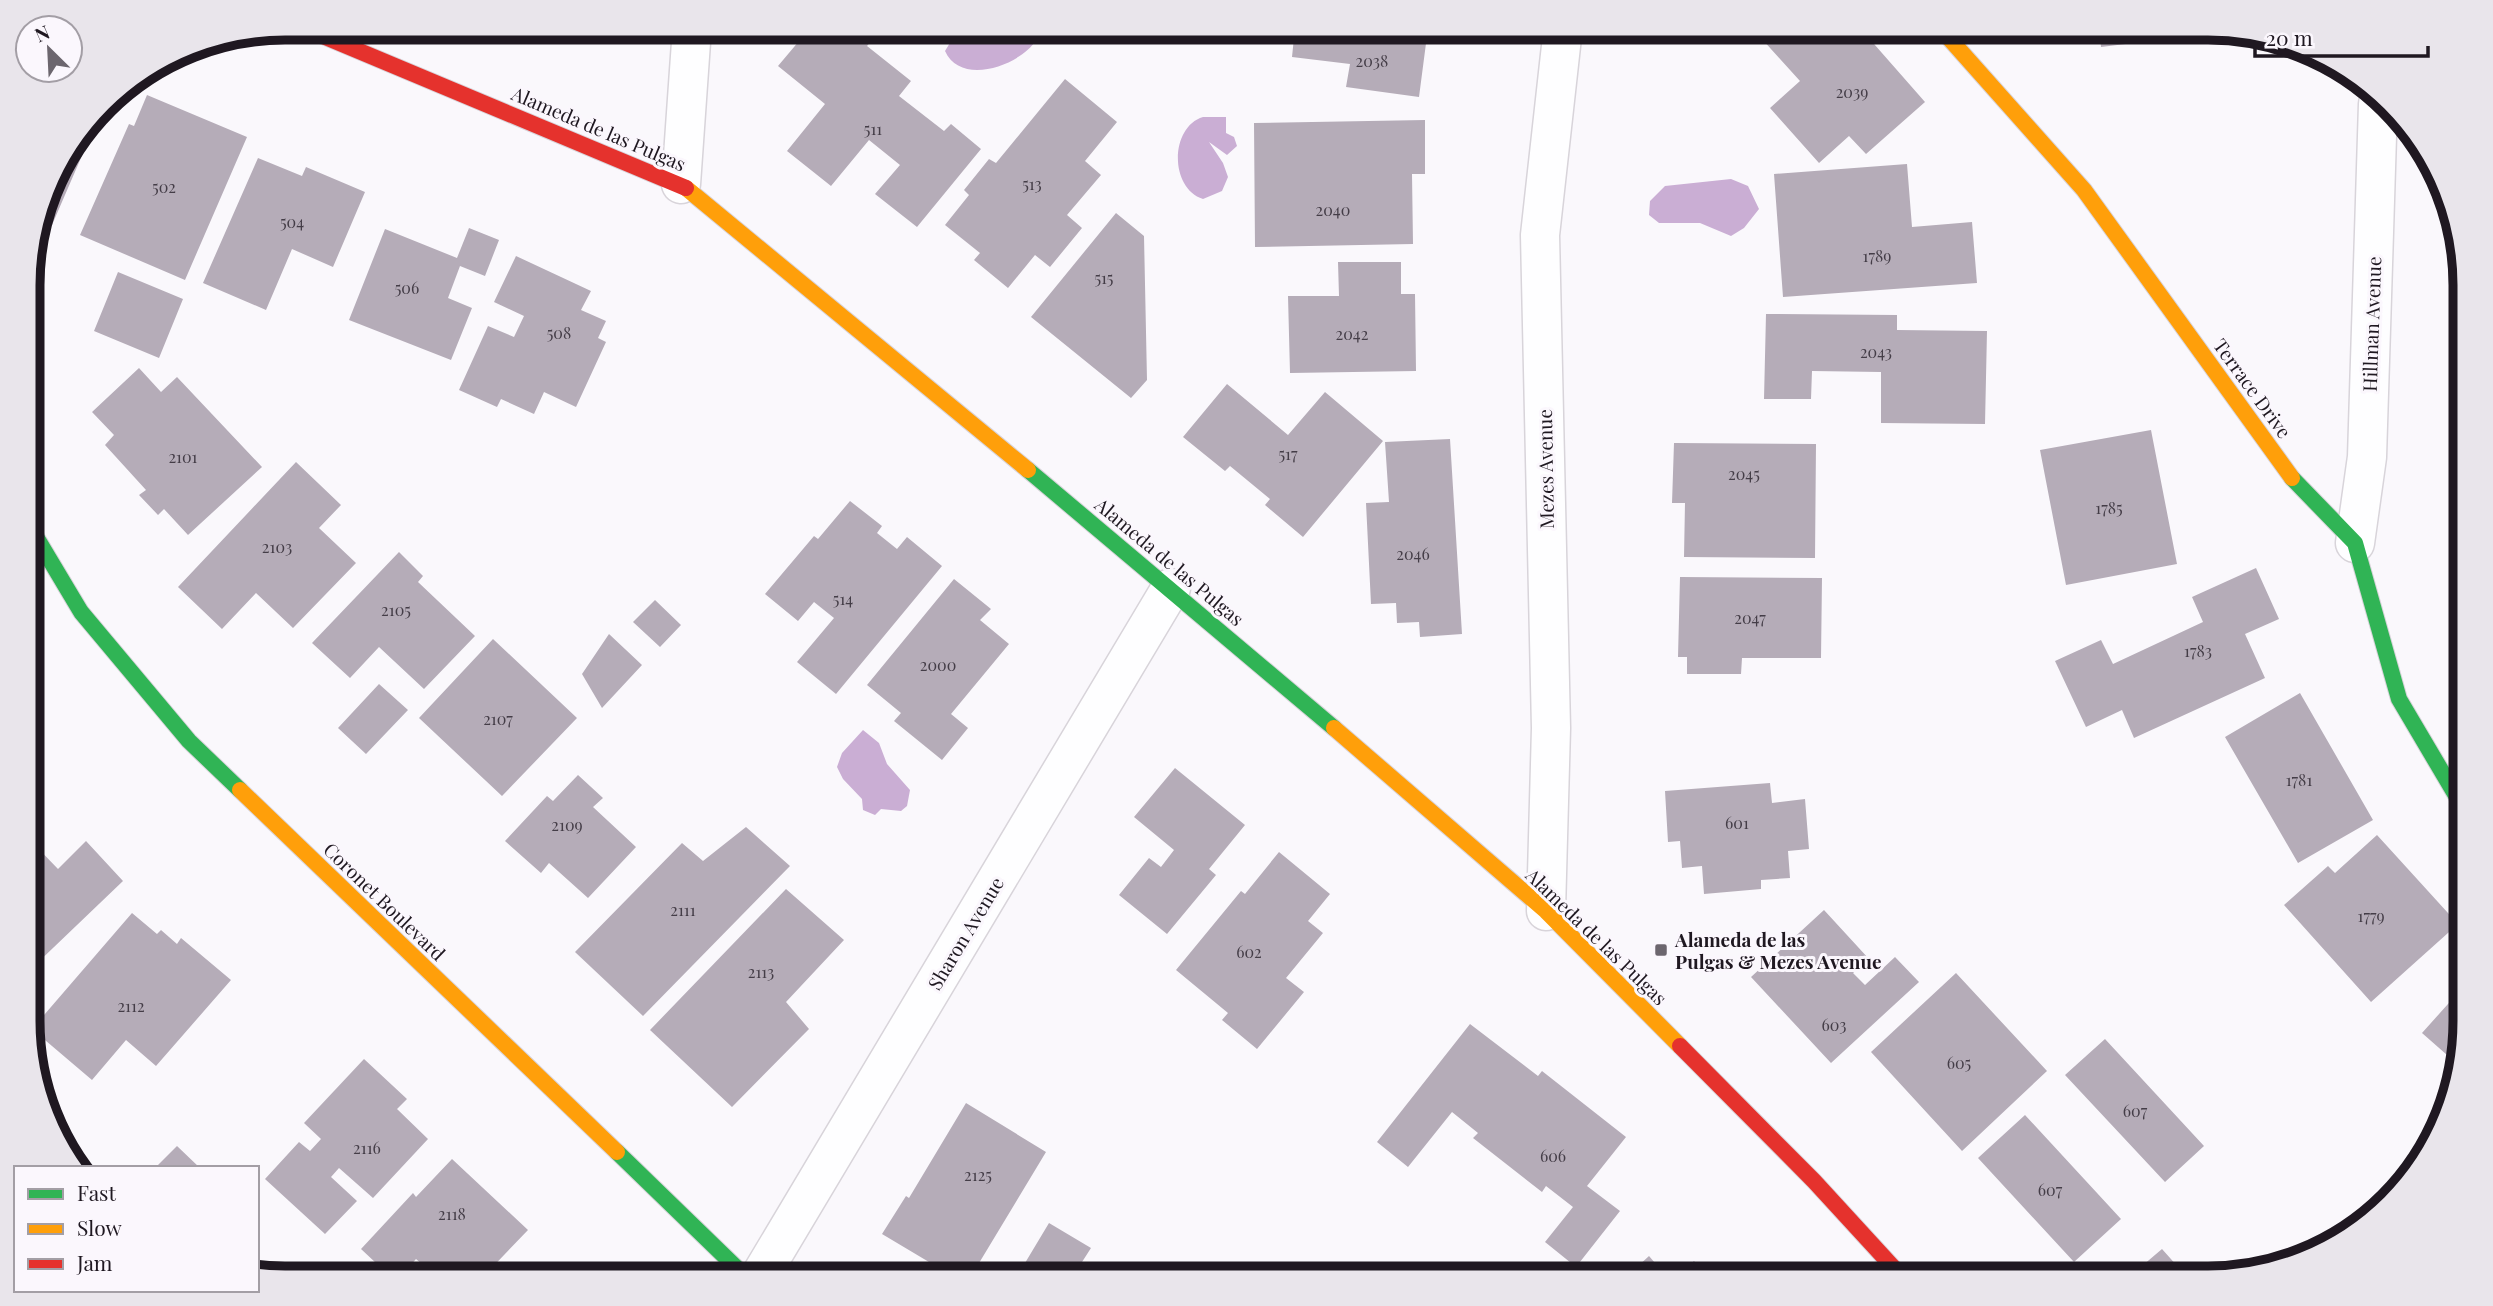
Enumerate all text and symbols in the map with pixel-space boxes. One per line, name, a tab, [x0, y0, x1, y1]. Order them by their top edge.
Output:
north arrow	[14, 14, 84, 84]
scale bar	[2255, 14, 2428, 58]
text: N	[30, 18, 53, 47]
text: 20 m	[2266, 23, 2313, 51]
house number: 2038	[1356, 50, 1388, 71]
street label: Alameda de las Pulgas	[507, 79, 690, 176]
house number: 2039	[1836, 81, 1868, 102]
house number: 511	[864, 118, 882, 139]
house number: 513	[1022, 173, 1042, 194]
house number: 502	[152, 176, 176, 197]
house number: 2040	[1316, 199, 1350, 220]
house number: 504	[280, 211, 304, 232]
house number: 1789	[1863, 245, 1891, 266]
street label: Hillman Avenue	[2356, 256, 2386, 392]
house number: 515	[1094, 267, 1114, 288]
house number: 506	[395, 277, 419, 298]
house number: 508	[547, 322, 571, 343]
house number: 2042	[1336, 323, 1368, 344]
street label: Terrace Drive	[2208, 333, 2298, 443]
house number: 2043	[1860, 341, 1892, 362]
street label: Mezes Avenue	[1531, 409, 1559, 529]
house number: 517	[1278, 443, 1298, 464]
house number: 2101	[168, 446, 198, 467]
house number: 2045	[1728, 463, 1760, 484]
street label: Alameda de las Pulgas	[1089, 490, 1250, 631]
house number: 1785	[2095, 497, 2123, 518]
house number: 2103	[262, 536, 292, 557]
house number: 2046	[1396, 543, 1430, 564]
house number: 514	[833, 588, 853, 609]
house number: 2105	[381, 599, 411, 620]
house number: 2047	[1734, 607, 1766, 628]
house number: 1783	[2184, 640, 2212, 661]
house number: 2000	[920, 654, 956, 675]
house number: 2107	[483, 708, 513, 729]
house number: 1781	[2286, 769, 2312, 790]
house number: 601	[1725, 812, 1749, 833]
house number: 2109	[551, 814, 583, 835]
street label: Coronet Boulevard	[318, 836, 452, 966]
street label: Alameda de las Pulgas	[1520, 861, 1673, 1010]
street label: Sharon Avenue	[921, 872, 1009, 994]
house number: 2111	[670, 899, 696, 920]
house number: 1779	[2357, 905, 2385, 926]
place label: Alameda de las Pulgas & Mezes Avenue	[1674, 926, 1882, 974]
house number: 602	[1236, 941, 1262, 962]
marker: Alameda de las Pulgas & Mezes Avenue	[1653, 942, 1669, 958]
house number: 2113	[748, 961, 774, 982]
house number: 2112	[117, 995, 145, 1016]
house number: 603	[1821, 1014, 1847, 1035]
house number: 605	[1947, 1052, 1971, 1073]
house number: 607	[2123, 1100, 2148, 1121]
house number: 2116	[353, 1137, 381, 1158]
house number: 606	[1540, 1145, 1566, 1166]
house number: 2125	[964, 1164, 992, 1185]
legend	[14, 1166, 259, 1292]
text: Fast	[77, 1178, 116, 1206]
house number: 607	[2038, 1179, 2063, 1200]
house number: 2118	[438, 1203, 466, 1224]
text: Slow	[77, 1213, 122, 1241]
text: Jam	[76, 1248, 113, 1276]

